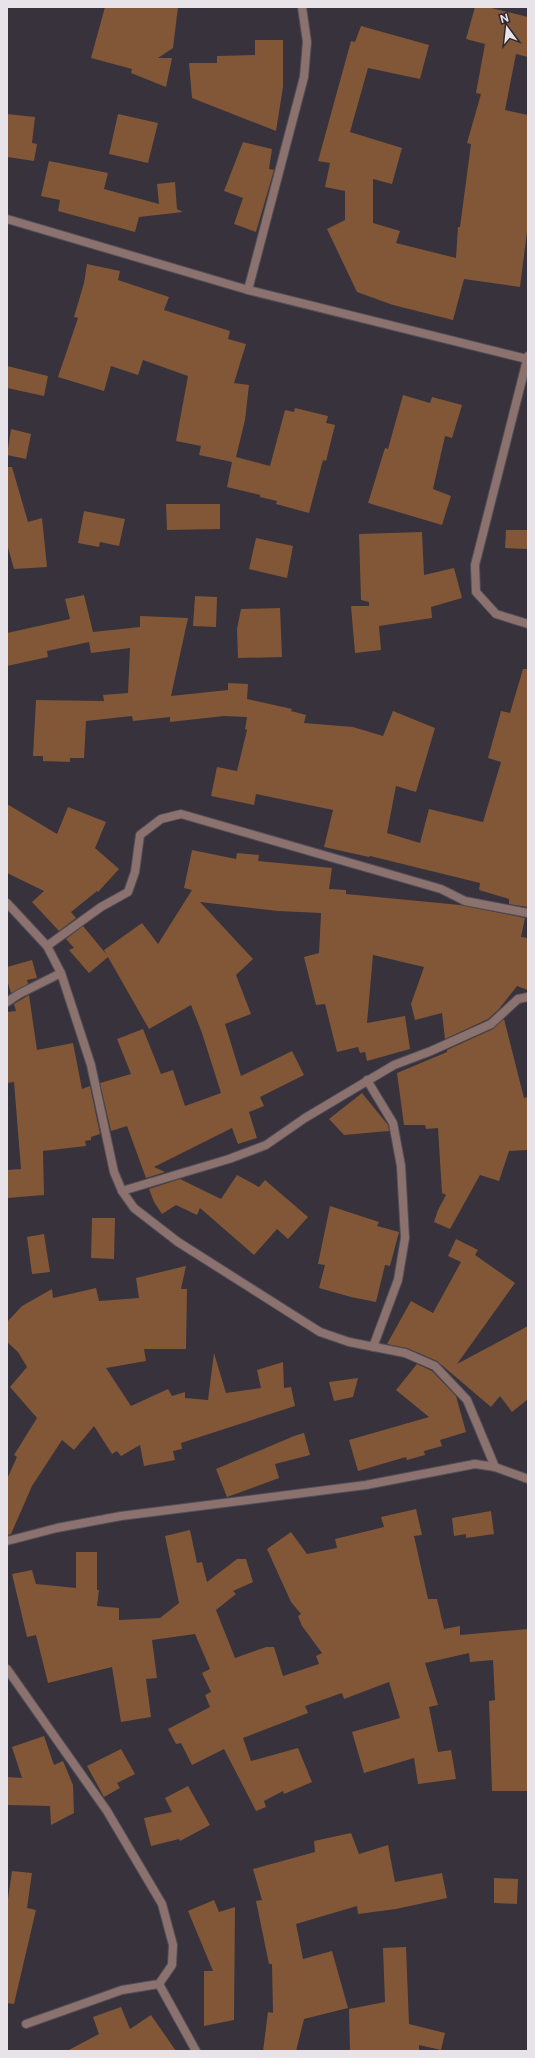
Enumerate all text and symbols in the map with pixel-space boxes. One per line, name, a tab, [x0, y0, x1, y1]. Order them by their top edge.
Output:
north arrow	[487, 8, 527, 48]
text: N	[499, 11, 510, 25]

